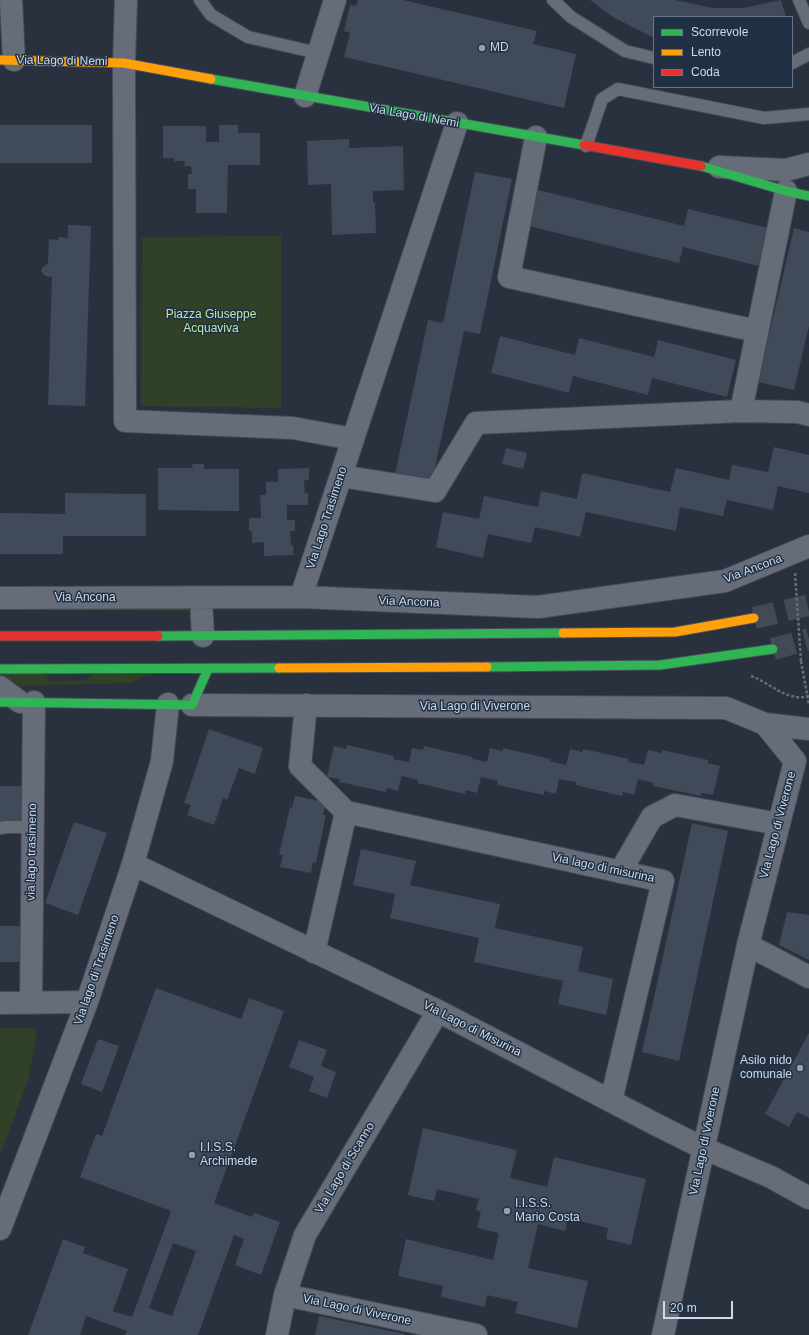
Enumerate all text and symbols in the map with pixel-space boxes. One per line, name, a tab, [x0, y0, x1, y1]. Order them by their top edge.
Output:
legend	[653, 16, 793, 88]
text: Scorrevole	[691, 25, 748, 39]
place label: MD	[490, 41, 509, 55]
marker: MD	[477, 43, 487, 53]
text: Lento	[691, 45, 721, 59]
street label: Via Lago di Nemi	[16, 53, 108, 69]
text: Coda	[691, 65, 720, 79]
street label: Via Lago di Nemi	[368, 101, 460, 131]
park label: Piazza Giuseppe Acquaviva	[166, 308, 256, 336]
street label: Via Lago Trasimeno	[304, 465, 350, 571]
street label: Via Ancona	[722, 551, 784, 587]
street label: Via Ancona	[54, 591, 116, 605]
street label: Via Ancona	[378, 594, 440, 610]
street label: Via Lago di Viverone	[420, 700, 530, 714]
street label: Via Lago di Viverone	[757, 770, 799, 880]
street label: via lago trasimeno	[24, 803, 40, 901]
street label: Via lago di misurina	[550, 850, 656, 886]
street label: Via lago di Trasimeno	[71, 913, 123, 1027]
street label: Via Lago di Misurina	[420, 998, 524, 1060]
place label: Asilo nido comunale	[740, 1054, 792, 1082]
marker: Asilo nido comunale	[795, 1063, 805, 1073]
street label: Via Lago di Viverone	[686, 1086, 724, 1196]
street label: Via Lago di Scanno	[312, 1120, 378, 1216]
place label: I.I.S.S. Archimede	[200, 1141, 257, 1169]
marker: I.I.S.S. Archimede	[187, 1150, 197, 1160]
place label: I.I.S.S. Mario Costa	[515, 1197, 580, 1225]
marker: I.I.S.S. Mario Costa	[502, 1206, 512, 1216]
street label: Via Lago di Viverone	[302, 1291, 412, 1329]
scale bar	[665, 1293, 735, 1319]
text: 20 m	[670, 1301, 697, 1315]

